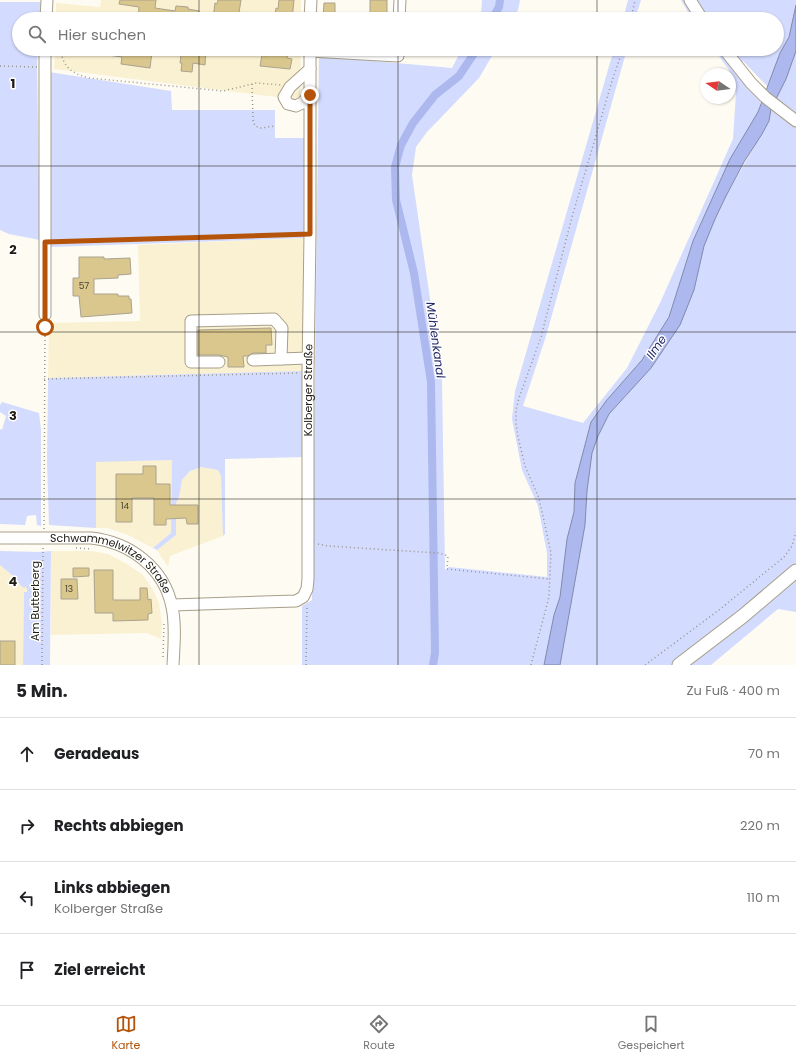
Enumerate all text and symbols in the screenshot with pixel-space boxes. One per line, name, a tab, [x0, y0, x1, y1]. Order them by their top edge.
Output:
search box	[12, 12, 784, 56]
icon: search	[26, 23, 48, 45]
text: Hier suchen	[58, 24, 146, 45]
north arrow	[700, 68, 736, 104]
text: 1	[11, 74, 15, 93]
route end	[301, 86, 319, 104]
text: 2	[9, 240, 17, 259]
house number: 57	[79, 280, 89, 292]
water label: Mühlenkanal	[422, 301, 450, 379]
route start	[36, 318, 54, 336]
water label: Ilme	[642, 331, 671, 362]
street label: Kolberger Straße	[300, 344, 316, 436]
text: 3	[9, 406, 17, 425]
house number: 14	[121, 500, 130, 512]
street label: Schwammelwitzer Straße	[50, 530, 175, 596]
street label: Am Butterberg	[27, 561, 43, 641]
text: 4	[9, 572, 18, 591]
house number: 13	[65, 583, 73, 595]
text: 5 Min.	[16, 679, 68, 703]
text: Zu Fuß · 400 m	[686, 681, 780, 700]
icon: ahead	[16, 743, 38, 765]
text: Geradeaus	[54, 743, 139, 764]
text: 70 m	[748, 744, 780, 763]
icon: right	[16, 815, 38, 837]
text: Rechts abbiegen	[54, 815, 184, 836]
text: 220 m	[740, 816, 780, 835]
text: Links abbiegen	[54, 877, 170, 898]
icon: left	[16, 887, 38, 909]
text: 110 m	[747, 888, 780, 907]
text: Kolberger Straße	[54, 899, 163, 918]
icon: arrive	[16, 959, 38, 981]
text: Ziel erreicht	[54, 959, 145, 980]
tab: Karte	[111, 1013, 140, 1054]
tab: Route	[363, 1013, 395, 1054]
tab: Gespeichert	[618, 1013, 685, 1054]

